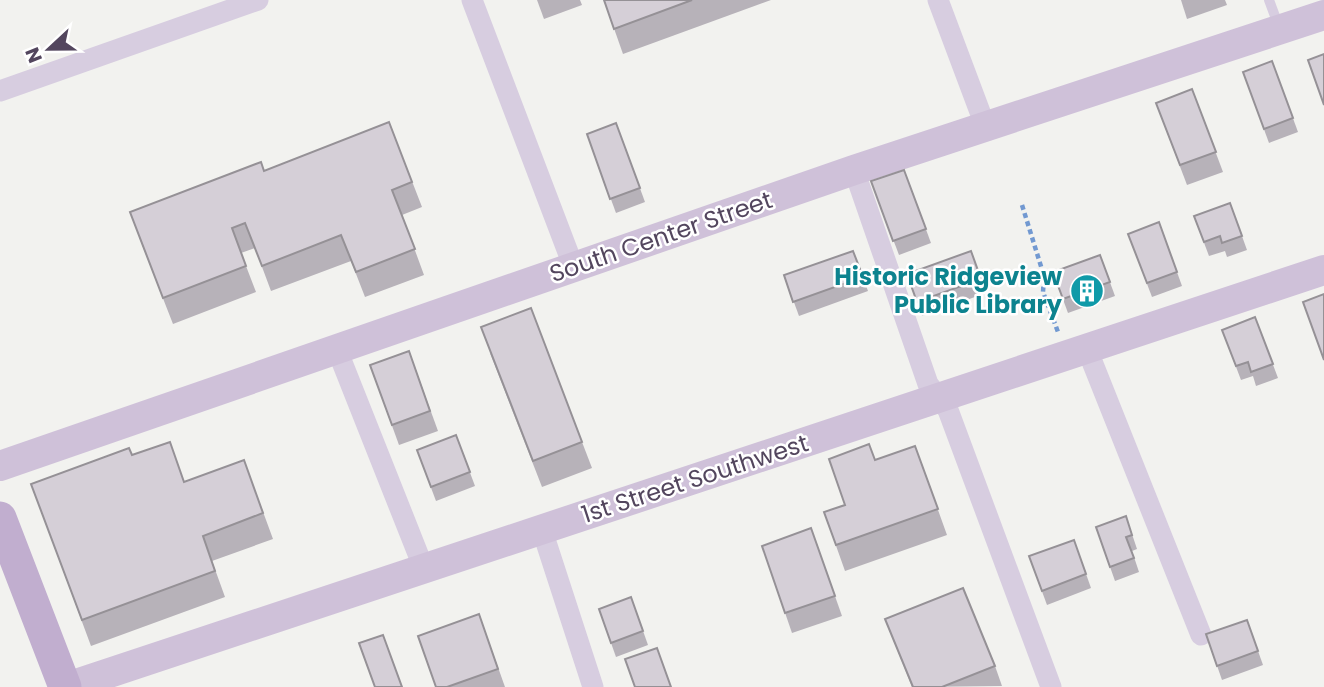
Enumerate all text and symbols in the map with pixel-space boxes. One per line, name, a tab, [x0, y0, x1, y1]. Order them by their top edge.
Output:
north arrow	[14, 14, 84, 84]
text: N	[19, 43, 49, 67]
street label: South Center Street	[545, 183, 777, 290]
place label: Historic Ridgeview Public Library	[834, 260, 1063, 321]
building icon: Historic Ridgeview Public Library	[1068, 272, 1106, 310]
street label: 1st Street Southwest	[577, 426, 813, 531]

